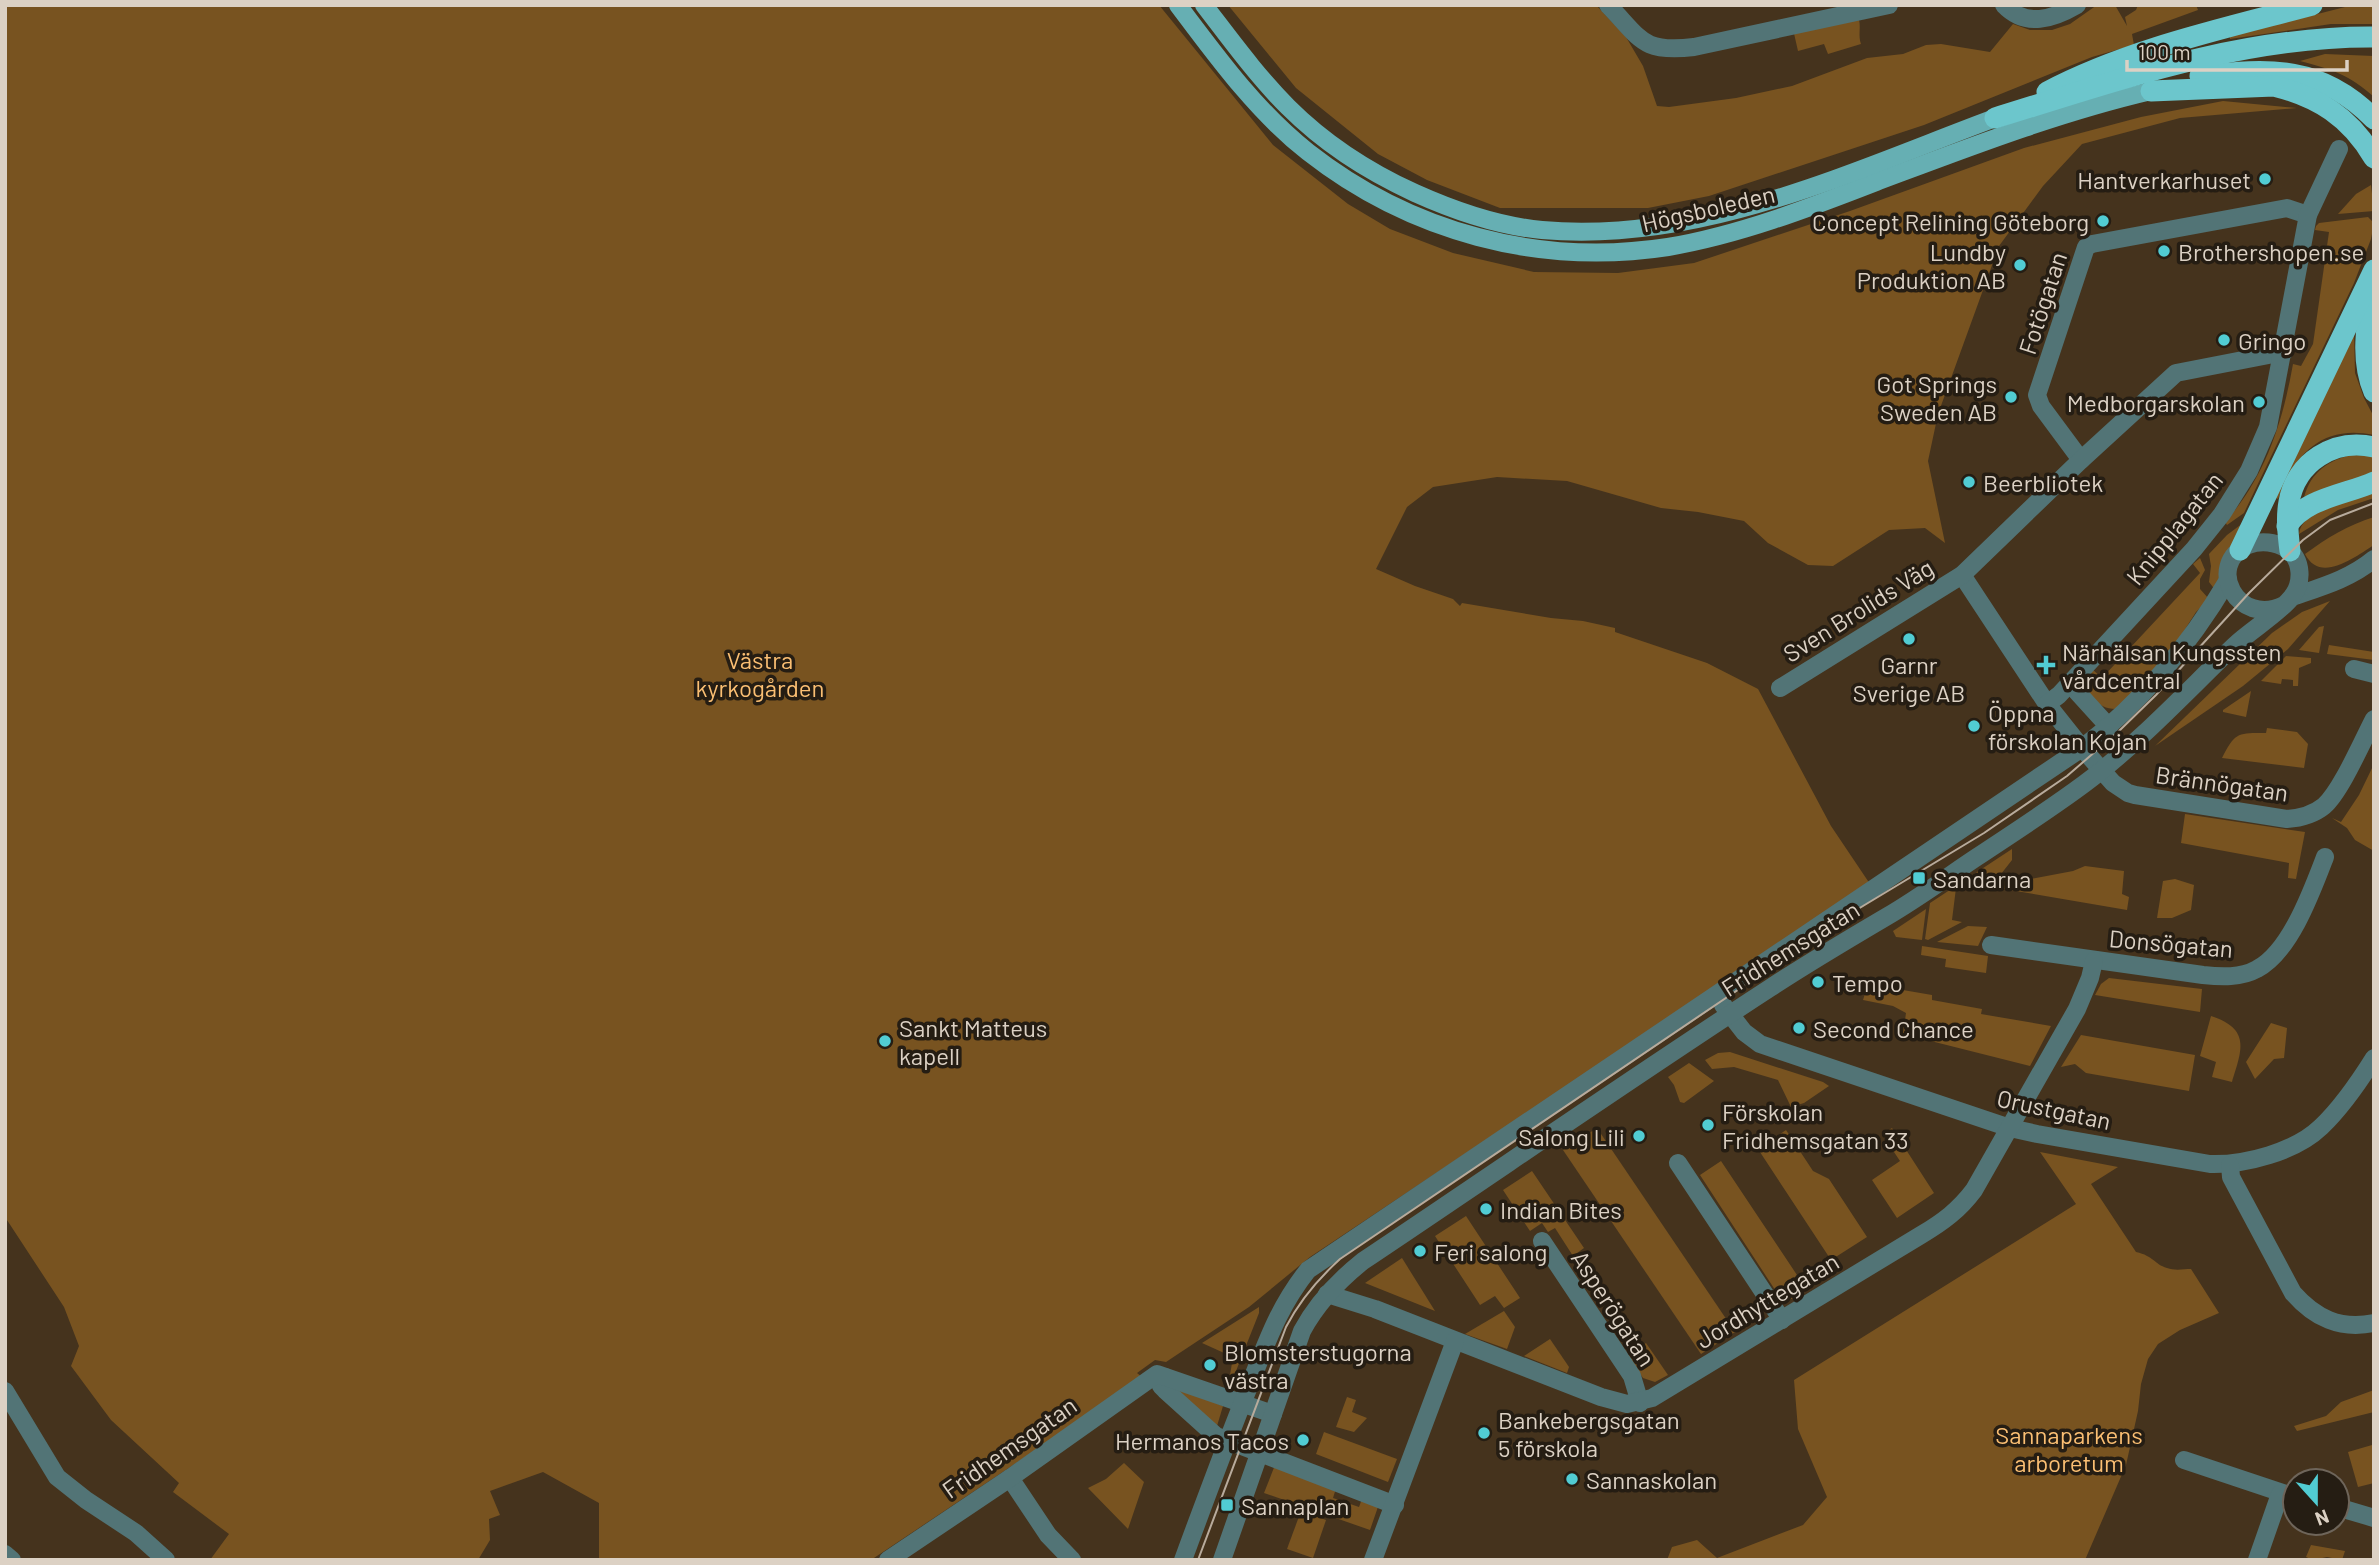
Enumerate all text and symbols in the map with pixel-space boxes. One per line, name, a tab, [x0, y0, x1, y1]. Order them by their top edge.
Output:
scale bar	[2127, 28, 2348, 72]
text: 100 m	[2138, 39, 2191, 64]
place label: Hantverkarhuset	[2077, 165, 2251, 194]
marker: Hantverkarhuset	[2257, 171, 2273, 187]
street label: Högsboleden	[1639, 179, 1777, 237]
place label: Concept Relining Göteborg	[1812, 207, 2089, 236]
marker: Concept Relining Göteborg	[2095, 213, 2111, 229]
place label: Lundby Produktion AB	[1857, 237, 2006, 294]
place label: Brothershopen.se	[2178, 237, 2364, 266]
marker: Brothershopen.se	[2156, 243, 2172, 259]
street label: Fotögatan	[2012, 248, 2072, 358]
marker: Lundby Produktion AB	[2012, 257, 2028, 273]
place label: Gringo	[2238, 326, 2306, 355]
marker: Gringo	[2216, 332, 2232, 348]
place label: Got Springs Sweden AB	[1877, 369, 1997, 426]
place label: Medborgarskolan	[2067, 388, 2245, 417]
marker: Got Springs Sweden AB	[2003, 389, 2019, 405]
marker: Medborgarskolan	[2251, 394, 2267, 410]
street label: Knipplagatan	[2120, 466, 2228, 590]
place label: Beerbliotek	[1983, 468, 2103, 497]
marker: Beerbliotek	[1961, 474, 1977, 490]
street label: Sven Brolids Väg	[1778, 552, 1938, 668]
marker: Garnr Sverige AB	[1901, 631, 1917, 647]
place label: Närhälsan Kungssten vårdcentral	[2062, 637, 2281, 694]
park label: Västra kyrkogården	[696, 645, 825, 702]
place label: Garnr Sverige AB	[1853, 650, 1965, 707]
marker: Närhälsan Kungssten vårdcentral	[2036, 655, 2056, 675]
place label: Öppna förskolan Kojan	[1988, 698, 2147, 755]
marker: Öppna förskolan Kojan	[1966, 718, 1982, 734]
street label: Brännögatan	[2154, 759, 2290, 807]
place label: Sandarna	[1933, 864, 2031, 893]
marker: Sandarna	[1911, 870, 1927, 886]
street label: Fridhemsgatan	[1716, 894, 1864, 1002]
street label: Donsögatan	[2108, 923, 2234, 963]
place label: Tempo	[1832, 968, 1903, 997]
marker: Tempo	[1810, 974, 1826, 990]
place label: Sankt Matteus kapell	[899, 1013, 1047, 1070]
place label: Second Chance	[1813, 1014, 1974, 1043]
marker: Second Chance	[1791, 1020, 1807, 1036]
marker: Sankt Matteus kapell	[877, 1033, 893, 1049]
street label: Orustgatan	[1994, 1083, 2114, 1135]
place label: Förskolan Fridhemsgatan 33	[1722, 1097, 1909, 1154]
marker: Förskolan Fridhemsgatan 33	[1700, 1117, 1716, 1133]
place label: Salong Lili	[1518, 1122, 1625, 1151]
marker: Salong Lili	[1631, 1128, 1647, 1144]
place label: Indian Bites	[1500, 1195, 1622, 1224]
marker: Indian Bites	[1478, 1201, 1494, 1217]
place label: Feri salong	[1434, 1237, 1547, 1266]
marker: Feri salong	[1412, 1243, 1428, 1259]
street label: Asperögatan	[1566, 1245, 1662, 1371]
street label: Jordhyttegatan	[1690, 1246, 1844, 1354]
place label: Blomsterstugorna västra	[1224, 1337, 1412, 1394]
marker: Blomsterstugorna västra	[1202, 1357, 1218, 1373]
street label: Fridhemsgatan	[936, 1390, 1082, 1504]
place label: Bankebergsgatan 5 förskola	[1498, 1405, 1680, 1462]
park label: Sannaparkens arboretum	[1995, 1420, 2143, 1477]
marker: Bankebergsgatan 5 förskola	[1476, 1425, 1492, 1441]
place label: Hermanos Tacos	[1115, 1426, 1289, 1455]
marker: Hermanos Tacos	[1295, 1432, 1311, 1448]
place label: Sannaskolan	[1586, 1465, 1717, 1494]
north arrow	[2281, 1467, 2351, 1537]
marker: Sannaskolan	[1564, 1471, 1580, 1487]
place label: Sannaplan	[1241, 1491, 1349, 1520]
marker: Sannaplan	[1219, 1497, 1235, 1513]
text: N	[2312, 1505, 2332, 1531]

